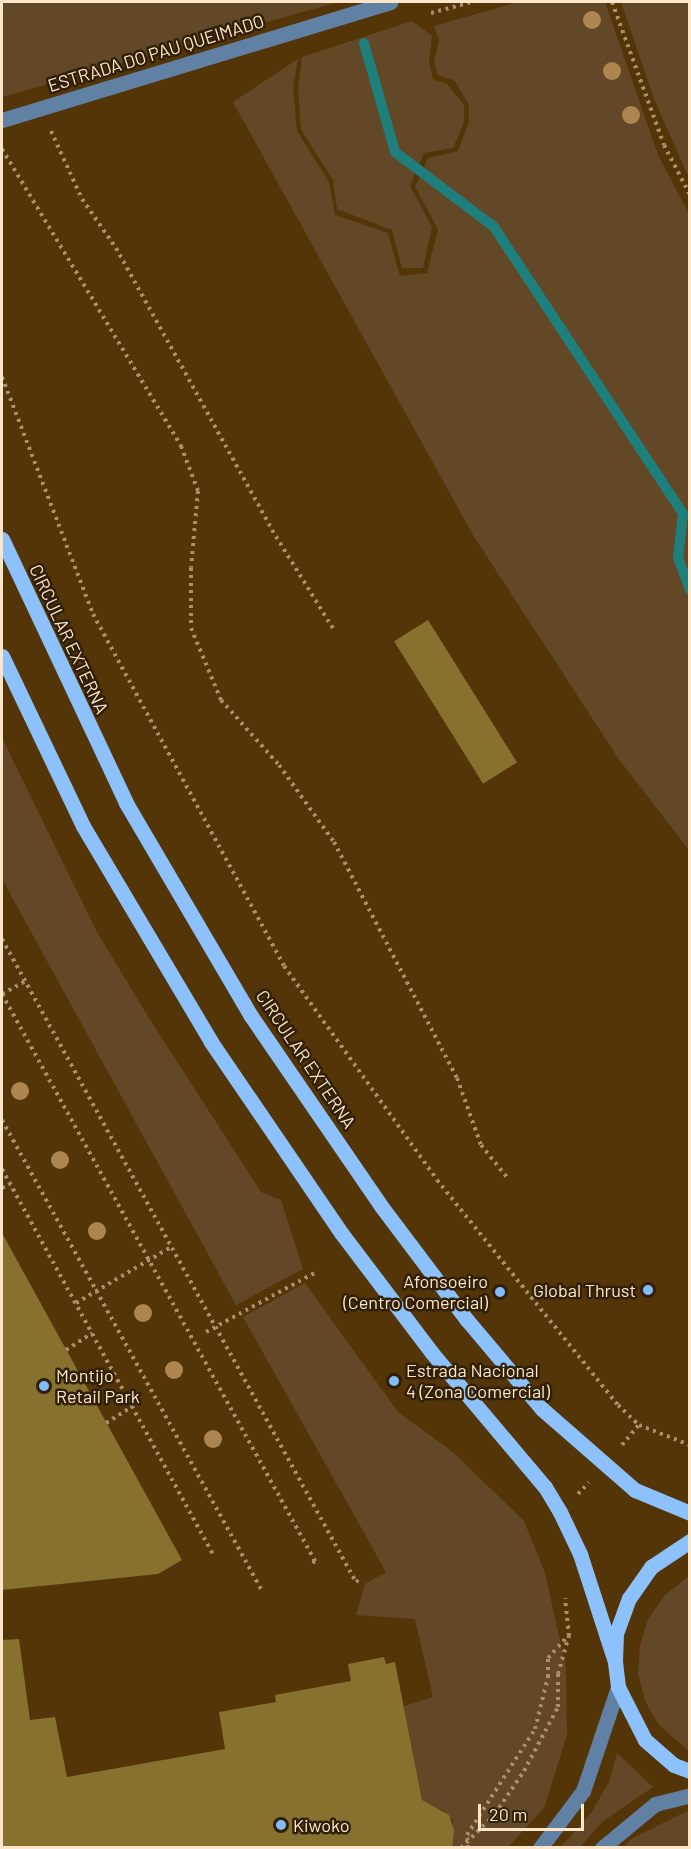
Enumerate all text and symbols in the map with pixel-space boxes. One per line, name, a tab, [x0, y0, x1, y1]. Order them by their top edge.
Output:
street label: ESTRADA DO PAU QUEIMADO	[45, 10, 267, 96]
street label: CIRCULAR EXTERNA	[25, 561, 113, 717]
street label: CIRCULAR EXTERNA	[252, 986, 360, 1132]
place label: Afonsoeiro (Centro Comercial)	[343, 1271, 488, 1314]
place label: Global Thrust	[533, 1279, 636, 1301]
marker: Global Thrust	[641, 1283, 655, 1297]
marker: Afonsoeiro (Centro Comercial)	[493, 1285, 507, 1299]
place label: Estrada Nacional 4 (Zona Comercial)	[406, 1360, 550, 1402]
place label: Montijo Retail Park	[56, 1365, 140, 1408]
marker: Estrada Nacional 4 (Zona Comercial)	[387, 1374, 401, 1388]
marker: Montijo Retail Park	[37, 1379, 51, 1393]
scale bar	[481, 1792, 588, 1830]
text: 20 m	[489, 1803, 527, 1825]
place label: Kiwoko	[293, 1814, 350, 1836]
marker: Kiwoko	[274, 1818, 288, 1832]

